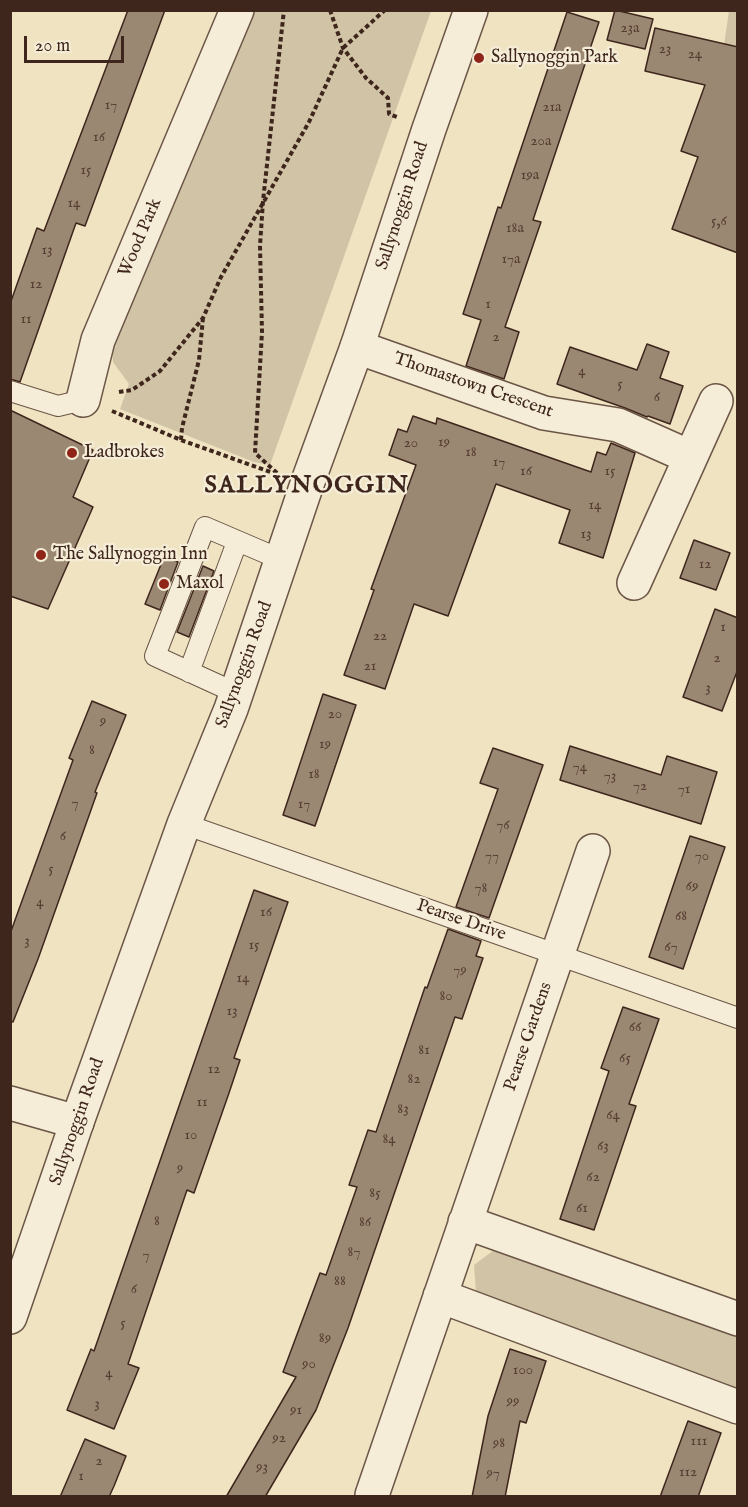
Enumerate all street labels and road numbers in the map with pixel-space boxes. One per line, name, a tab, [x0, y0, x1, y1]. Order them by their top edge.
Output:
street label: Sallynoggin Road	[372, 139, 434, 273]
street label: Wood Park	[115, 195, 167, 281]
street label: Thomastown Crescent	[390, 349, 556, 423]
street label: Sallynoggin Road	[212, 599, 278, 731]
street label: Pearse Drive	[413, 896, 509, 946]
street label: Pearse Gardens	[500, 980, 558, 1094]
street label: Sallynoggin Road	[46, 1055, 110, 1189]

